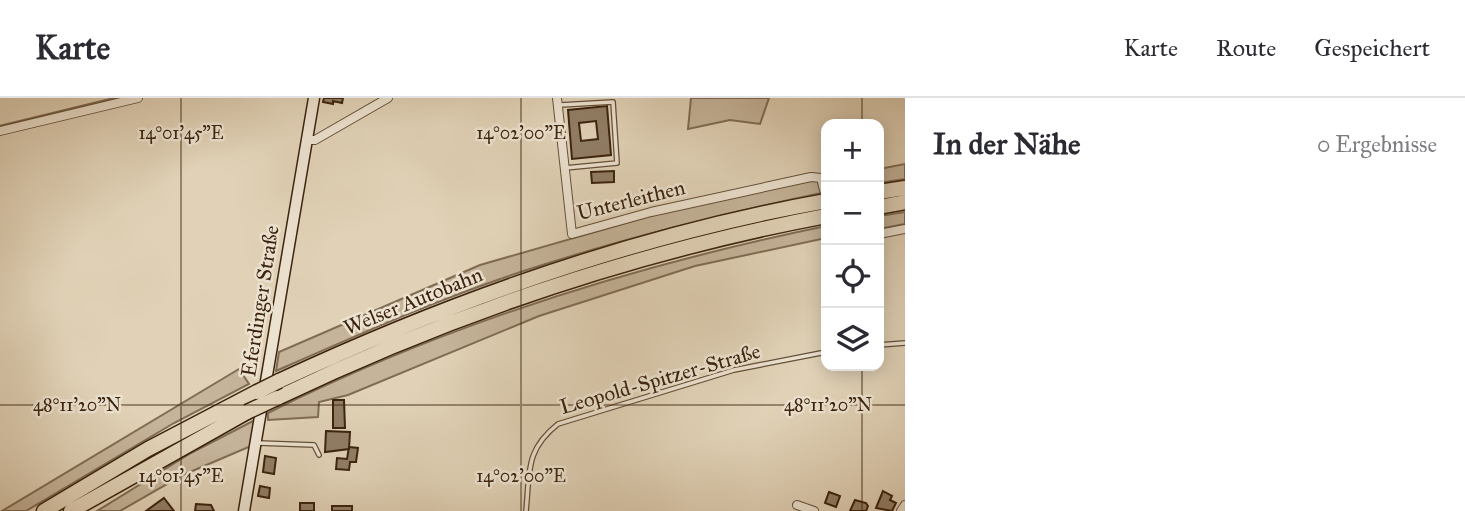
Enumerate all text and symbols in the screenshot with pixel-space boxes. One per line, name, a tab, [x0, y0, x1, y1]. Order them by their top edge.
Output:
text: Karte	[35, 28, 110, 68]
text: Karte	[1123, 33, 1178, 63]
text: Route	[1216, 33, 1276, 63]
text: Gespeichert	[1314, 33, 1430, 63]
map controls	[821, 119, 884, 371]
button: +	[821, 119, 884, 182]
text: 14°01'45"E	[138, 122, 224, 144]
text: 14°02'00"E	[476, 122, 566, 144]
text: In der Nähe	[933, 126, 1081, 162]
text: 0 Ergebnisse	[1317, 130, 1437, 158]
street label: Unterleithen	[574, 174, 688, 226]
button: −	[821, 182, 884, 245]
street label: Eferdinger Straße	[235, 223, 285, 379]
button: locate	[821, 245, 884, 308]
street label: Welser Autobahn	[340, 261, 486, 341]
button: layers	[821, 308, 884, 371]
street label: Leopold-Spitzer-Straße	[557, 338, 764, 420]
text: 48°11'20"N	[33, 394, 121, 416]
text: 48°11'20"N	[784, 394, 872, 416]
text: 14°01'45"E	[138, 465, 224, 487]
text: 14°02'00"E	[476, 465, 566, 487]

